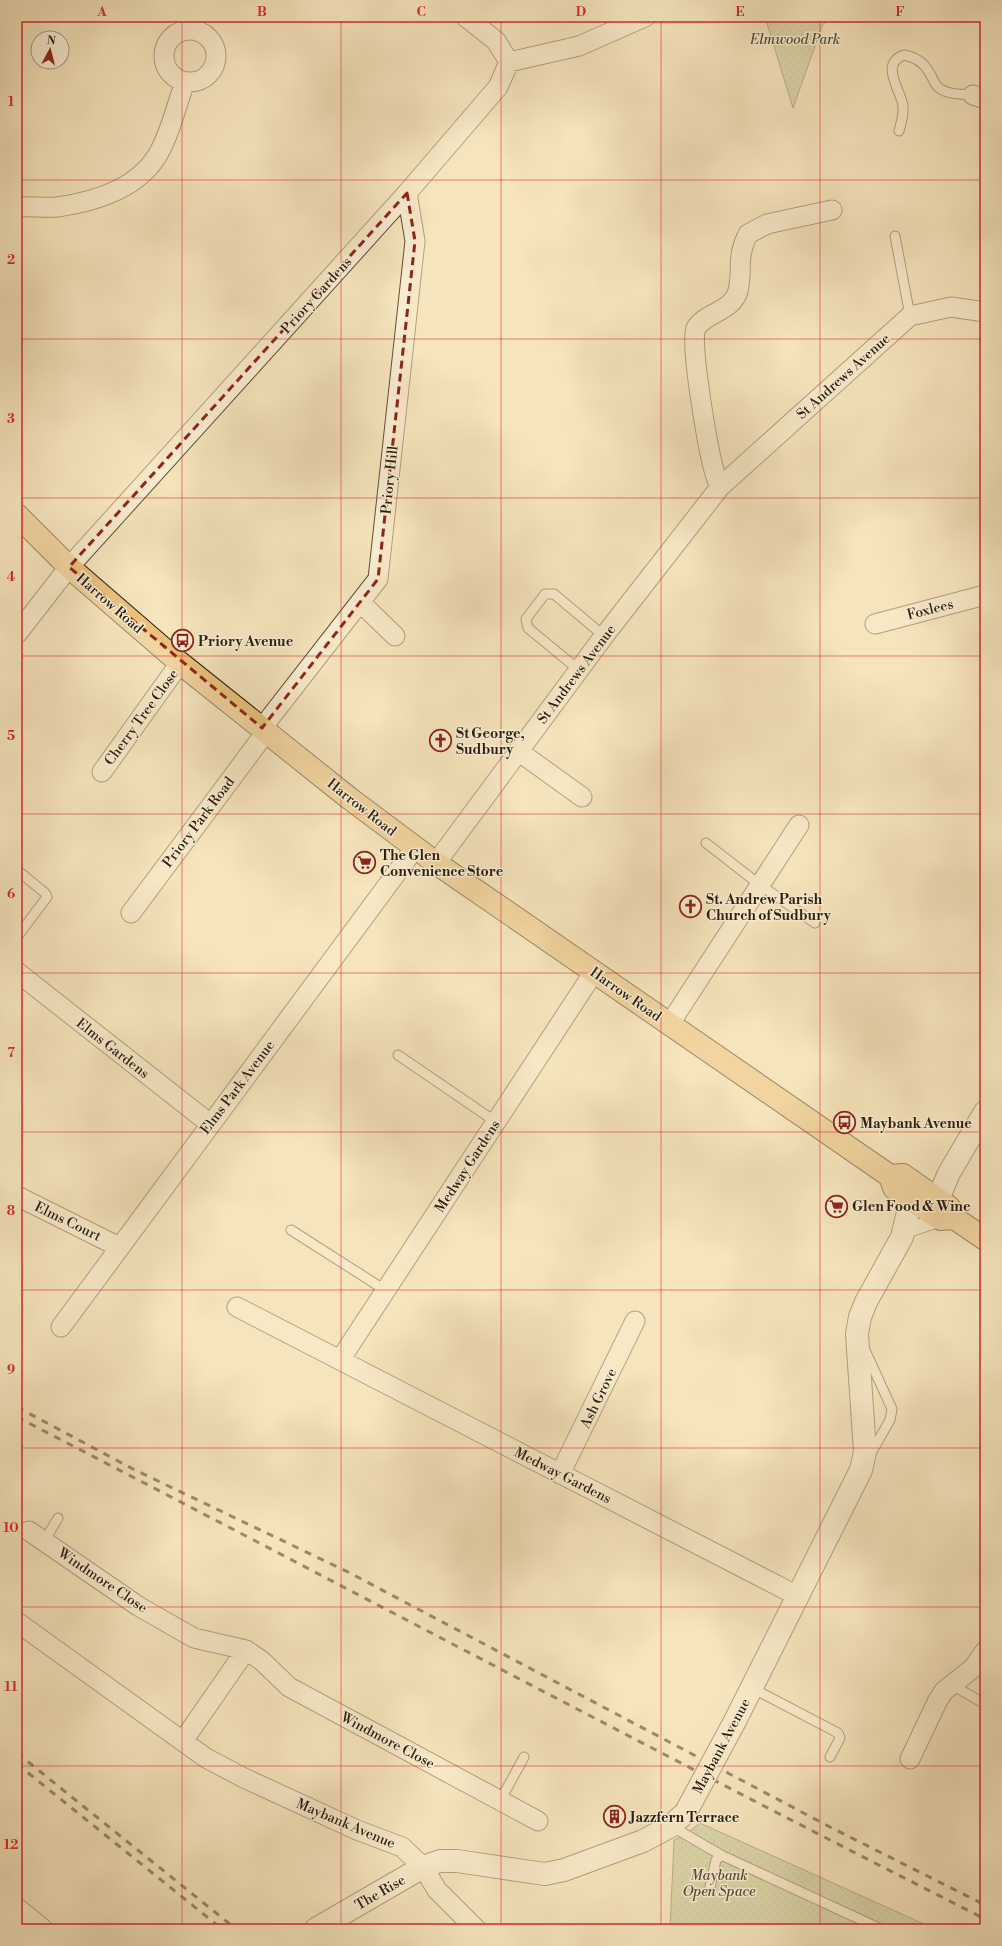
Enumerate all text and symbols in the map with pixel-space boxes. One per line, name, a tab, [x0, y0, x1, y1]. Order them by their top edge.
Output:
text: A	[96, 4, 107, 20]
text: B	[257, 4, 267, 20]
text: C	[416, 4, 426, 20]
text: D	[576, 4, 586, 20]
text: E	[735, 4, 745, 20]
text: F	[895, 4, 905, 20]
north arrow	[30, 30, 70, 70]
park label: Elmwood Park	[749, 31, 840, 49]
text: N	[46, 34, 57, 49]
text: 1	[8, 94, 15, 110]
text: 2	[7, 252, 15, 268]
street label: Priory Gardens	[277, 253, 356, 338]
street label: St Andrews Avenue	[793, 330, 894, 424]
text: 3	[7, 411, 15, 427]
street label: Priory Hill	[377, 445, 403, 515]
text: 4	[7, 569, 16, 585]
street label: Harrow Road	[72, 570, 147, 638]
street label: Foxlees	[905, 596, 955, 624]
street label: St Andrews Avenue	[534, 621, 620, 728]
bus stop icon: Priory Avenue	[169, 628, 195, 654]
place label: Priory Avenue	[198, 633, 294, 651]
street label: Cherry Tree Close	[101, 666, 183, 769]
place label: St George, Sudbury	[456, 725, 525, 759]
text: 5	[7, 728, 15, 744]
church icon: St George, Sudbury	[428, 728, 454, 754]
street label: Priory Park Road	[159, 774, 239, 872]
street label: Harrow Road	[323, 775, 400, 840]
place label: The Glen Convenience Store	[380, 847, 504, 881]
supermarket icon: The Glen Convenience Store	[351, 850, 377, 876]
text: 6	[7, 886, 15, 902]
place label: St. Andrew Parish Church of Sudbury	[706, 891, 832, 925]
church icon: St. Andrew Parish Church of Sudbury	[677, 894, 703, 920]
street label: Harrow Road	[586, 964, 665, 1026]
street label: Elms Gardens	[72, 1015, 153, 1083]
street label: Elms Park Avenue	[197, 1037, 279, 1138]
text: 7	[7, 1045, 15, 1061]
bus stop icon: Maybank Avenue	[831, 1110, 857, 1136]
place label: Maybank Avenue	[860, 1115, 972, 1133]
street label: Medway Gardens	[431, 1117, 504, 1216]
supermarket icon: Glen Food & Wine	[823, 1193, 849, 1219]
street label: Elms Court	[31, 1198, 104, 1246]
place label: Glen Food & Wine	[852, 1198, 971, 1216]
text: 8	[7, 1203, 15, 1219]
text: 9	[7, 1362, 15, 1378]
street label: Ash Grove	[576, 1365, 621, 1432]
street label: Medway Gardens	[511, 1444, 614, 1508]
text: 10	[3, 1520, 19, 1536]
street label: Windmore Close	[53, 1544, 151, 1617]
text: 11	[5, 1679, 18, 1695]
street label: Maybank Avenue	[689, 1695, 755, 1797]
street label: Windmore Close	[337, 1708, 438, 1773]
street label: Maybank Avenue	[293, 1795, 398, 1853]
building icon: Jazzfern Terrace	[601, 1804, 627, 1830]
place label: Jazzfern Terrace	[628, 1809, 740, 1827]
text: 12	[4, 1837, 18, 1853]
park label: Maybank Open Space	[682, 1867, 756, 1901]
street label: The Rise	[352, 1871, 409, 1915]

